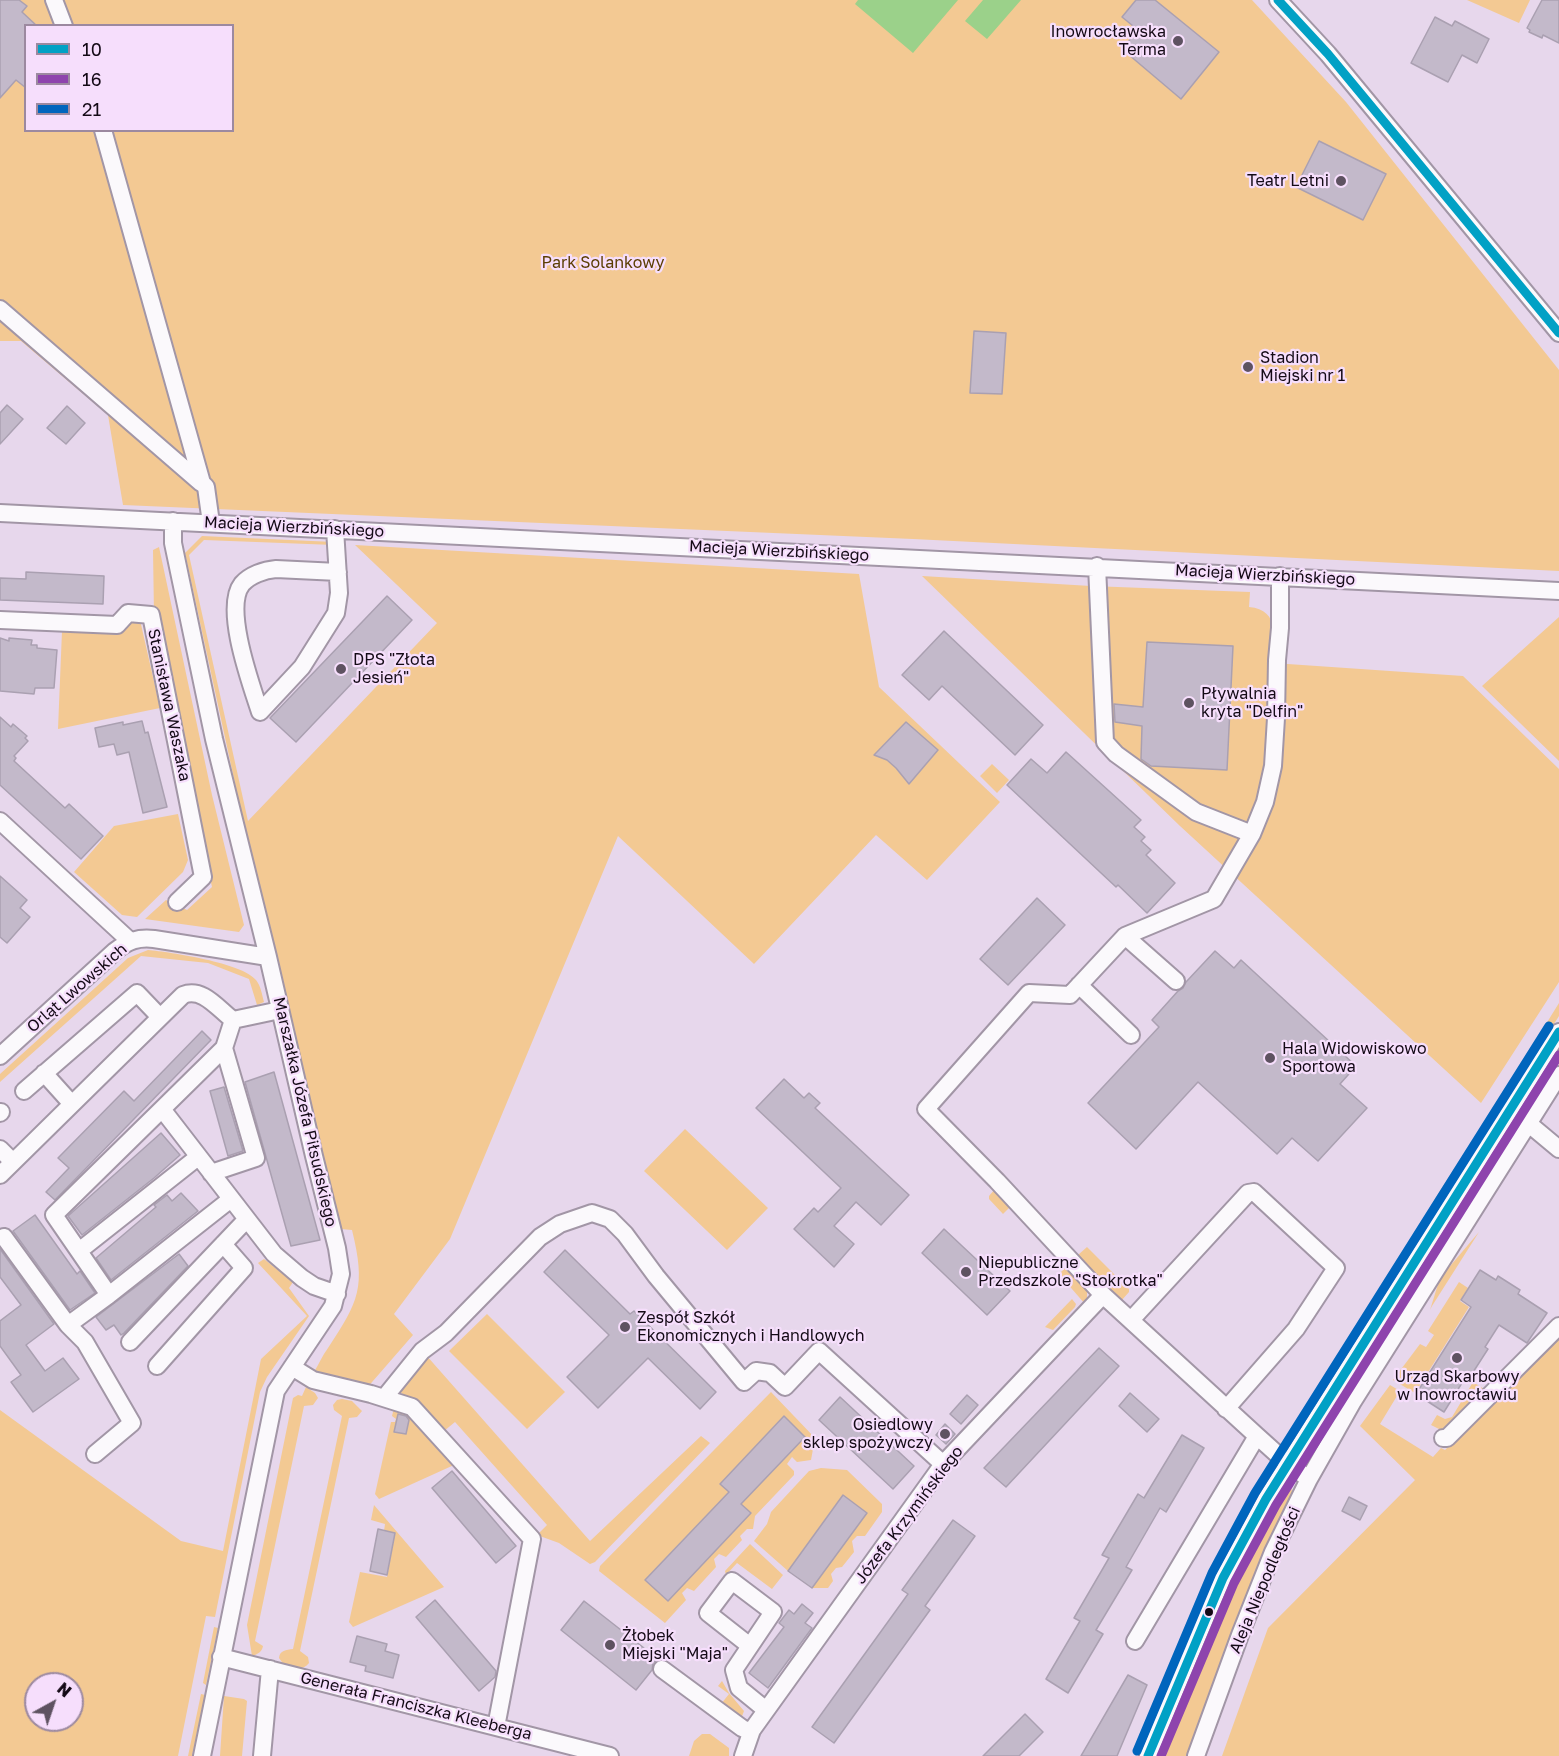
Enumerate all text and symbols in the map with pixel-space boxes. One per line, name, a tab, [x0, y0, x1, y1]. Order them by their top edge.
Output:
place label: Inowrocławska Terma	[1050, 22, 1166, 60]
legend	[24, 24, 234, 132]
marker: Inowrocławska Terma	[1171, 34, 1185, 48]
text: 10	[82, 38, 102, 60]
text: 16	[82, 68, 102, 90]
text: 21	[82, 98, 101, 120]
place label: Teatr Letni	[1247, 171, 1329, 191]
marker: Teatr Letni	[1334, 174, 1348, 188]
park label: Park Solankowy	[542, 253, 664, 273]
place label: Stadion Miejski nr 1	[1260, 348, 1345, 386]
marker: Stadion Miejski nr 1	[1241, 360, 1255, 374]
street label: Macieja Wierzbińskiego	[203, 513, 385, 541]
street label: Macieja Wierzbińskiego	[688, 537, 870, 565]
street label: Macieja Wierzbińskiego	[1174, 561, 1356, 589]
street label: Stanisława Waszaka	[143, 627, 195, 783]
place label: DPS "Złota Jesień"	[353, 650, 435, 688]
marker: DPS "Złota Jesień"	[334, 662, 348, 676]
place label: Pływalnia kryta "Delfin"	[1201, 684, 1303, 722]
marker: Pływalnia kryta "Delfin"	[1182, 696, 1196, 710]
street label: Orląt Lwowskich	[23, 939, 131, 1037]
street label: Marszałka Józefa Piłsudskiego	[269, 995, 341, 1229]
place label: Hala Widowiskowo Sportowa	[1282, 1039, 1427, 1077]
marker: Hala Widowiskowo Sportowa	[1263, 1051, 1277, 1065]
place label: Niepubliczne Przedszkole "Stokrotka"	[978, 1253, 1163, 1291]
marker: Niepubliczne Przedszkole "Stokrotka"	[959, 1265, 973, 1279]
place label: Zespół Szkół Ekonomicznych i Handlowych	[637, 1308, 865, 1346]
marker: Zespół Szkół Ekonomicznych i Handlowych	[618, 1320, 632, 1334]
marker: Urząd Skarbowy w Inowrocławiu	[1450, 1351, 1464, 1365]
place label: Urząd Skarbowy w Inowrocławiu	[1394, 1367, 1520, 1405]
place label: Osiedlowy sklep spożywczy	[803, 1415, 933, 1453]
marker: Osiedlowy sklep spożywczy	[938, 1427, 952, 1441]
street label: Józefa Krzymińskiego	[851, 1442, 967, 1588]
street label: Aleja Niepodległości	[1225, 1504, 1305, 1656]
unlabelled marker	[1203, 1606, 1215, 1618]
place label: Żłobek Miejski "Maja"	[622, 1626, 728, 1664]
marker: Żłobek Miejski "Maja"	[603, 1638, 617, 1652]
street label: Generała Franciszka Kleeberga	[298, 1668, 534, 1744]
north arrow	[24, 1672, 84, 1732]
text: N	[53, 1678, 75, 1701]

